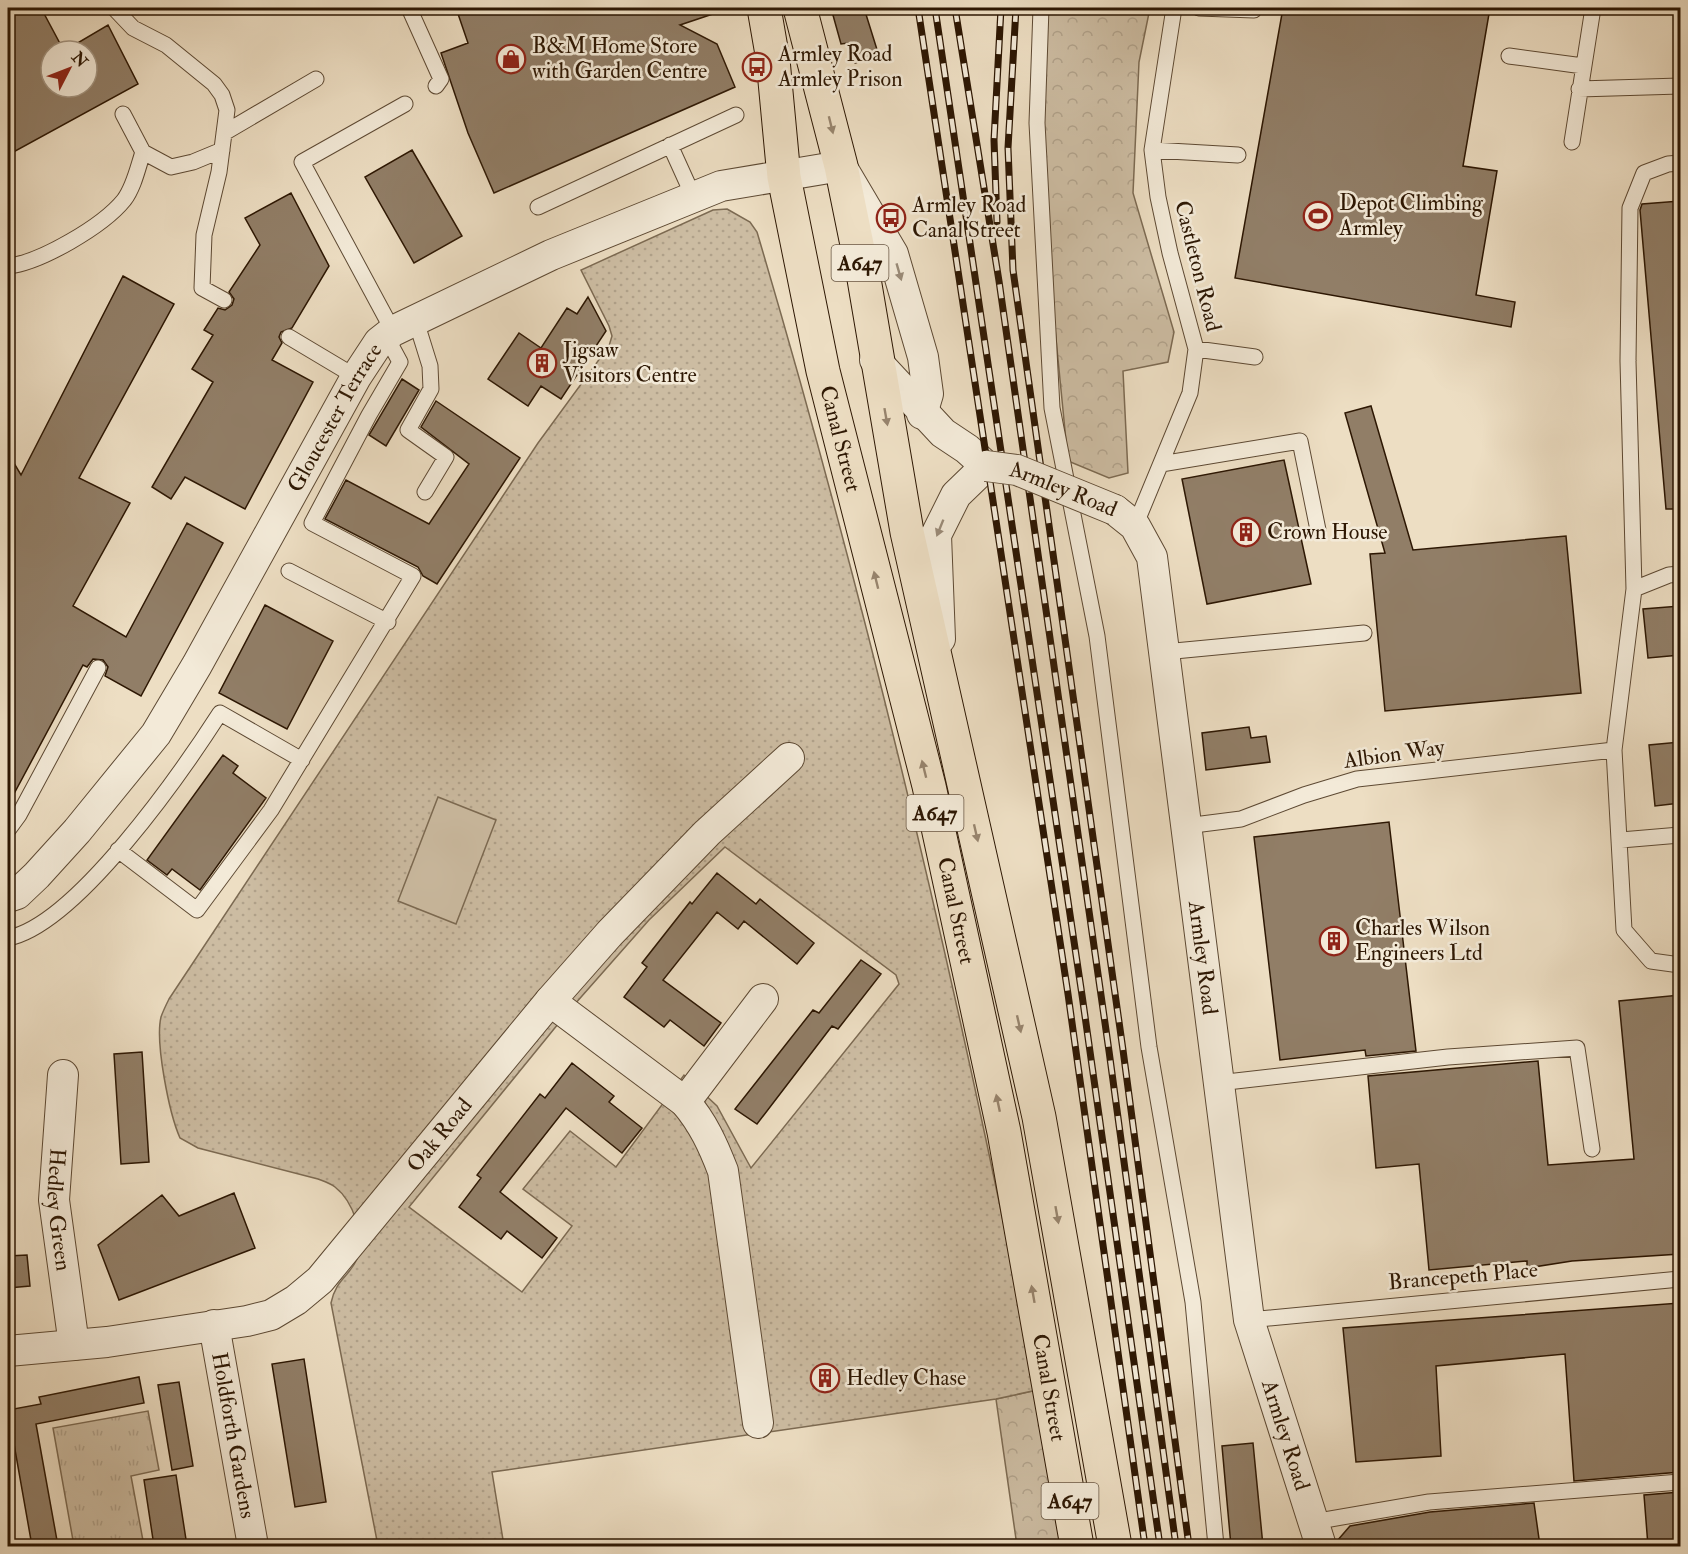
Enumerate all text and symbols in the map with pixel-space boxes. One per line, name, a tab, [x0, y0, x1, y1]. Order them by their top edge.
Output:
place label: B&M Home Store with Garden Centre	[532, 32, 707, 85]
north arrow	[39, 39, 99, 99]
place label: Armley Road Armley Prison	[777, 40, 903, 93]
shop icon: B&M Home Store with Garden Centre	[495, 43, 527, 75]
text: N	[67, 47, 92, 72]
bus stop icon: Armley Road Armley Prison	[741, 51, 773, 83]
one-way arrow	[826, 116, 836, 134]
place label: Depot Climbing Armley	[1338, 189, 1484, 242]
place label: Armley Road Canal Street	[911, 191, 1026, 244]
street label: Castleton Road	[1168, 198, 1228, 335]
sports icon: Depot Climbing Armley	[1302, 200, 1334, 232]
bus stop icon: Armley Road Canal Street	[875, 202, 907, 234]
road number: A647	[832, 245, 888, 281]
one-way arrow	[895, 263, 904, 281]
place label: Jigsaw Visitors Centre	[562, 336, 697, 389]
street label: Gloucester Terrace	[281, 338, 388, 497]
building icon: Jigsaw Visitors Centre	[526, 347, 558, 379]
street label: Canal Street	[813, 382, 867, 495]
one-way arrow	[882, 408, 891, 427]
street label: Armley Road	[1007, 455, 1121, 523]
building icon: Crown House	[1230, 516, 1262, 548]
place label: Crown House	[1267, 518, 1387, 546]
one-way arrow	[935, 520, 945, 538]
one-way arrow	[870, 571, 880, 589]
street label: Albion Way	[1341, 733, 1447, 775]
one-way arrow	[919, 760, 929, 778]
road number: A647	[906, 795, 964, 831]
one-way arrow	[972, 824, 982, 843]
street label: Canal Street	[931, 854, 981, 967]
street label: Armley Road	[1182, 898, 1224, 1016]
place label: Charles Wilson Engineers Ltd	[1355, 914, 1490, 967]
building icon: Charles Wilson Engineers Ltd	[1318, 925, 1350, 957]
one-way arrow	[1014, 1015, 1024, 1033]
street label: Oak Road	[401, 1092, 478, 1178]
one-way arrow	[993, 1093, 1002, 1112]
street label: Hedley Green	[40, 1147, 78, 1273]
one-way arrow	[1053, 1206, 1062, 1225]
street label: Brancepeth Place	[1387, 1256, 1539, 1297]
one-way arrow	[1029, 1285, 1038, 1304]
street label: Canal Street	[1026, 1332, 1072, 1444]
street label: Holdforth Gardens	[205, 1350, 262, 1521]
building icon: Hedley Chase	[809, 1362, 841, 1394]
place label: Hedley Chase	[846, 1364, 966, 1392]
street label: Armley Road	[1255, 1376, 1316, 1494]
road number: A647	[1042, 1483, 1098, 1519]

